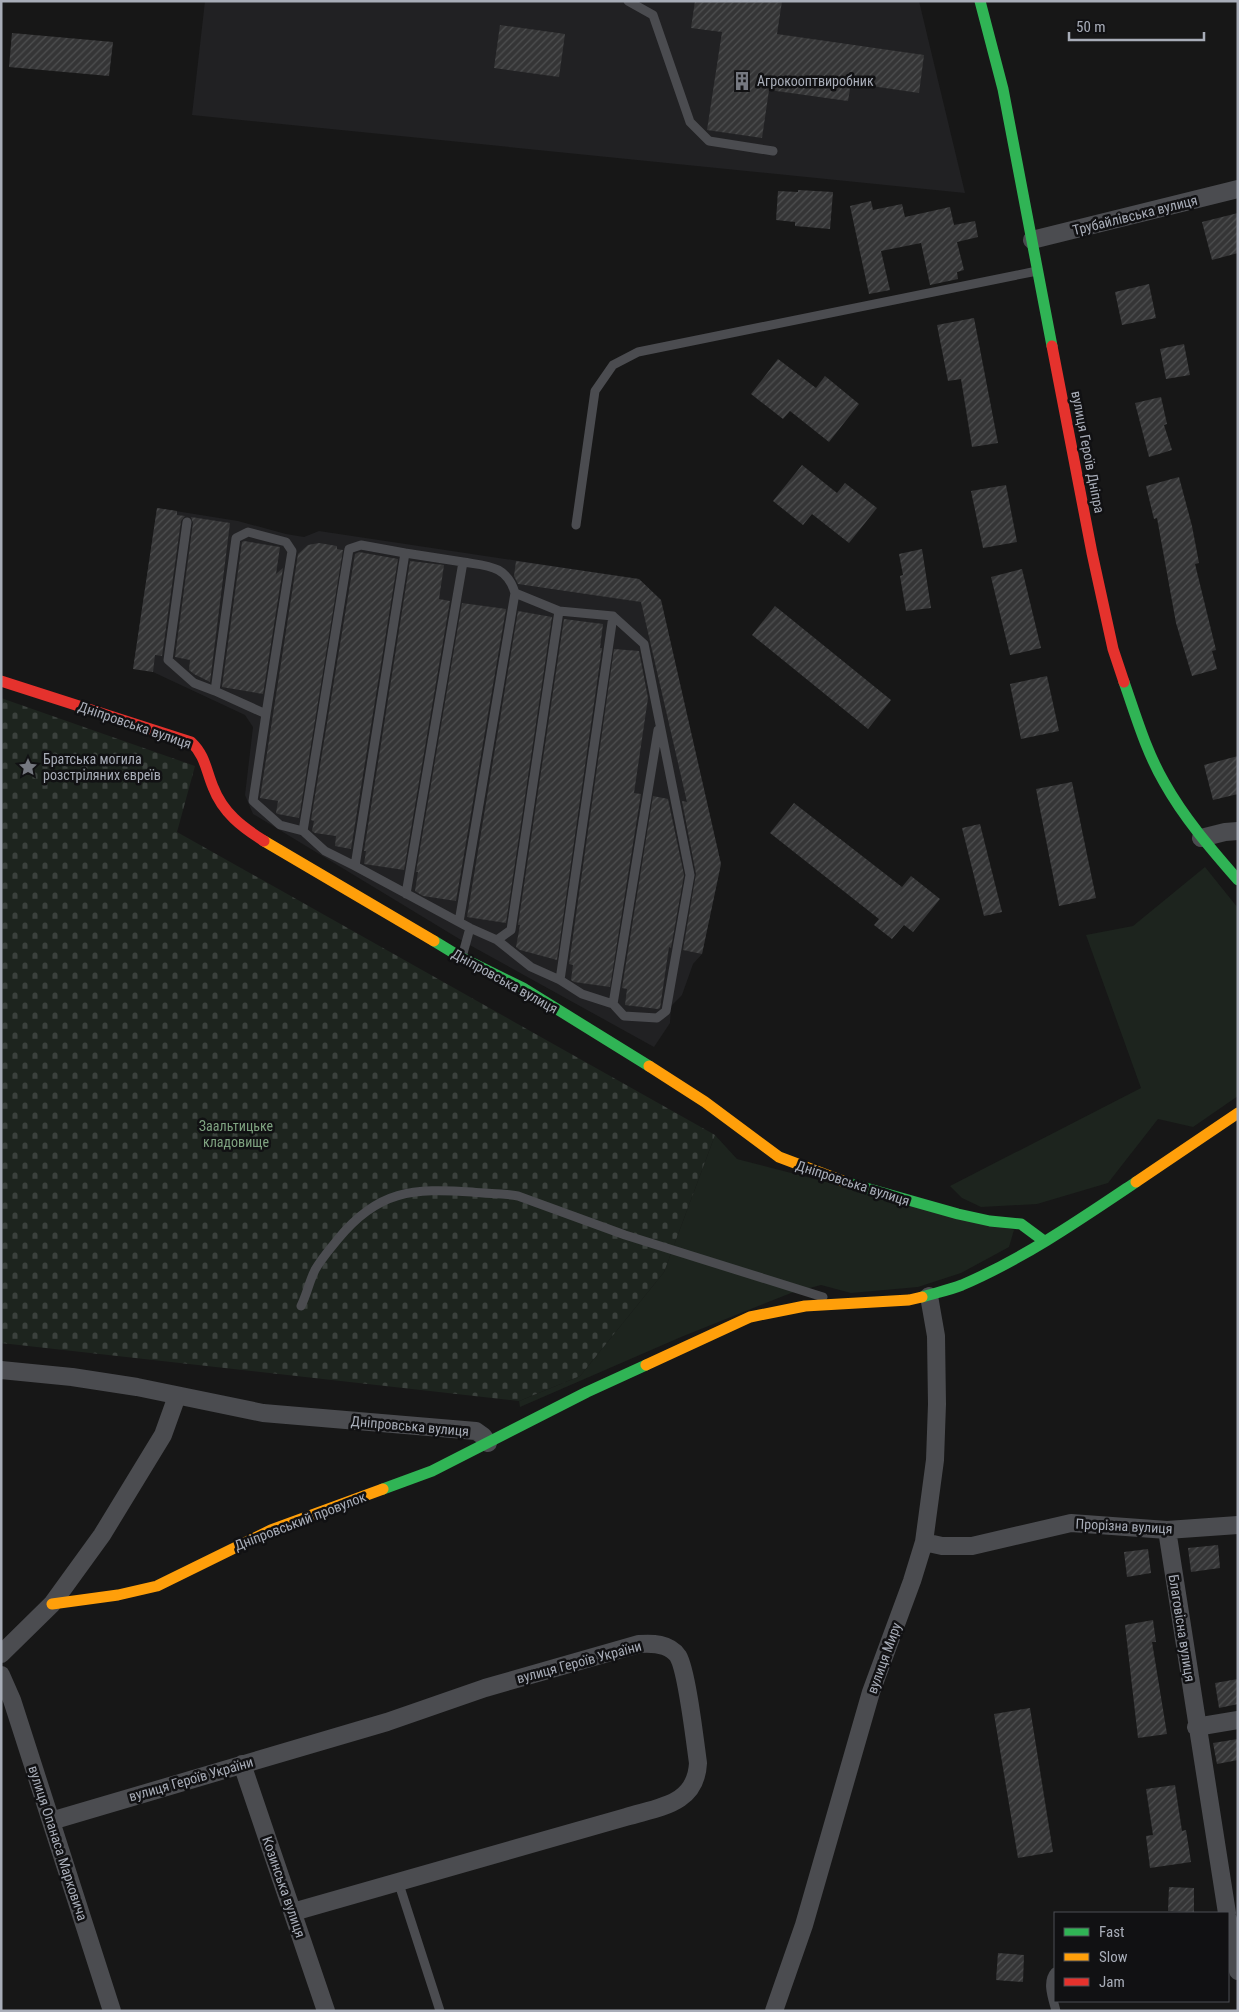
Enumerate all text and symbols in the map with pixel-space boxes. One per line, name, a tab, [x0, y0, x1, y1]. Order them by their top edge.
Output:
scale bar	[1069, 10, 1204, 42]
text: 50 m	[1076, 18, 1106, 36]
building icon: Агрокооптвиробник	[731, 70, 753, 92]
place label: Агрокооптвиробник	[757, 73, 874, 89]
street label: Трубайлівська вулиця	[1071, 192, 1199, 238]
street label: вулиця Героїв Дніпра	[1068, 390, 1108, 514]
street label: Дніпровська вулиця	[76, 698, 194, 752]
place label: Братська могила розстріляних євреїв	[43, 751, 161, 783]
place icon: Братська могила розстріляних євреїв	[17, 756, 39, 778]
street label: Дніпровська вулиця	[449, 945, 561, 1017]
park label: Заальтицьке кладовище	[199, 1118, 274, 1150]
street label: Дніпровська вулиця	[794, 1157, 912, 1209]
street label: Дніпровська вулиця	[350, 1413, 470, 1439]
street label: Дніпровський провулок	[232, 1488, 368, 1553]
street label: Прорізна вулиця	[1075, 1515, 1173, 1537]
street label: Благовісна вулиця	[1166, 1573, 1198, 1683]
street label: вулиця Миру	[864, 1620, 904, 1696]
street label: вулиця Героїв України	[515, 1638, 643, 1686]
street label: вулиця Героїв України	[127, 1754, 255, 1804]
street label: вулиця Опанаса Марковича	[25, 1763, 91, 1923]
street label: Козинська вулиця	[259, 1834, 309, 1940]
legend	[1054, 1912, 1229, 2002]
text: Fast	[1099, 1923, 1124, 1941]
text: Slow	[1099, 1948, 1128, 1966]
text: Jam	[1099, 1973, 1125, 1991]

